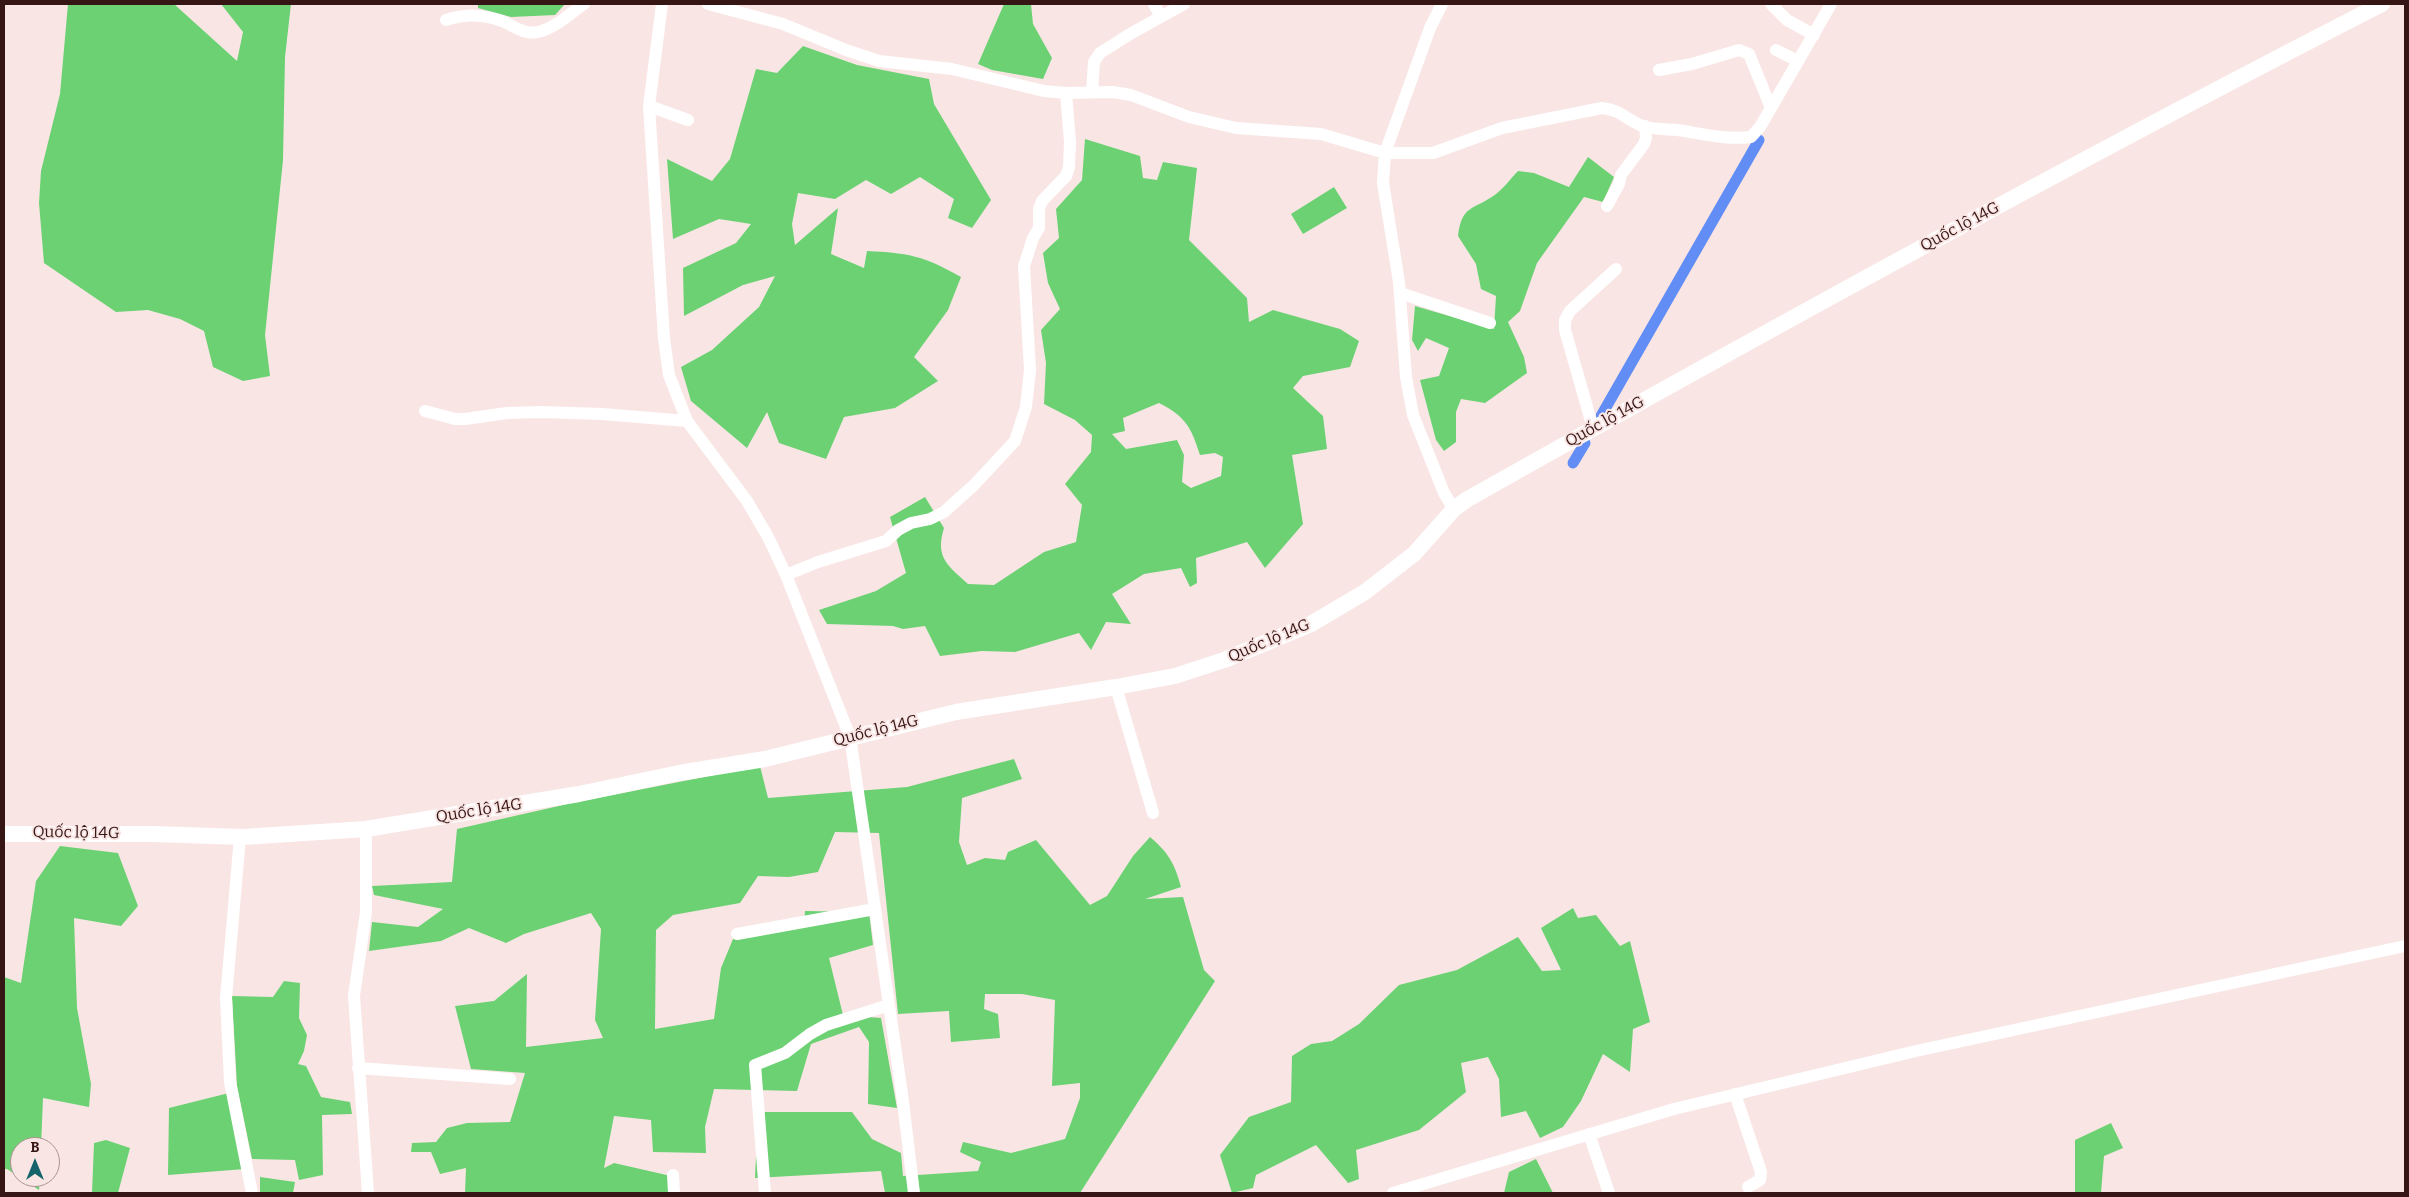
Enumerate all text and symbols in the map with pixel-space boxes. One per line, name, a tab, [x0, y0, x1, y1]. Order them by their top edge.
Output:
street label: Quốc lộ 14G	[1917, 198, 2003, 256]
street label: Quốc lộ 14G	[1562, 392, 1648, 452]
street label: Quốc lộ 14G	[1225, 615, 1313, 667]
street label: Quốc lộ 14G	[831, 711, 921, 751]
street label: Quốc lộ 14G	[434, 795, 524, 827]
street label: Quốc lộ 14G	[32, 823, 120, 843]
north arrow	[10, 1137, 60, 1187]
text: B	[30, 1139, 40, 1156]

